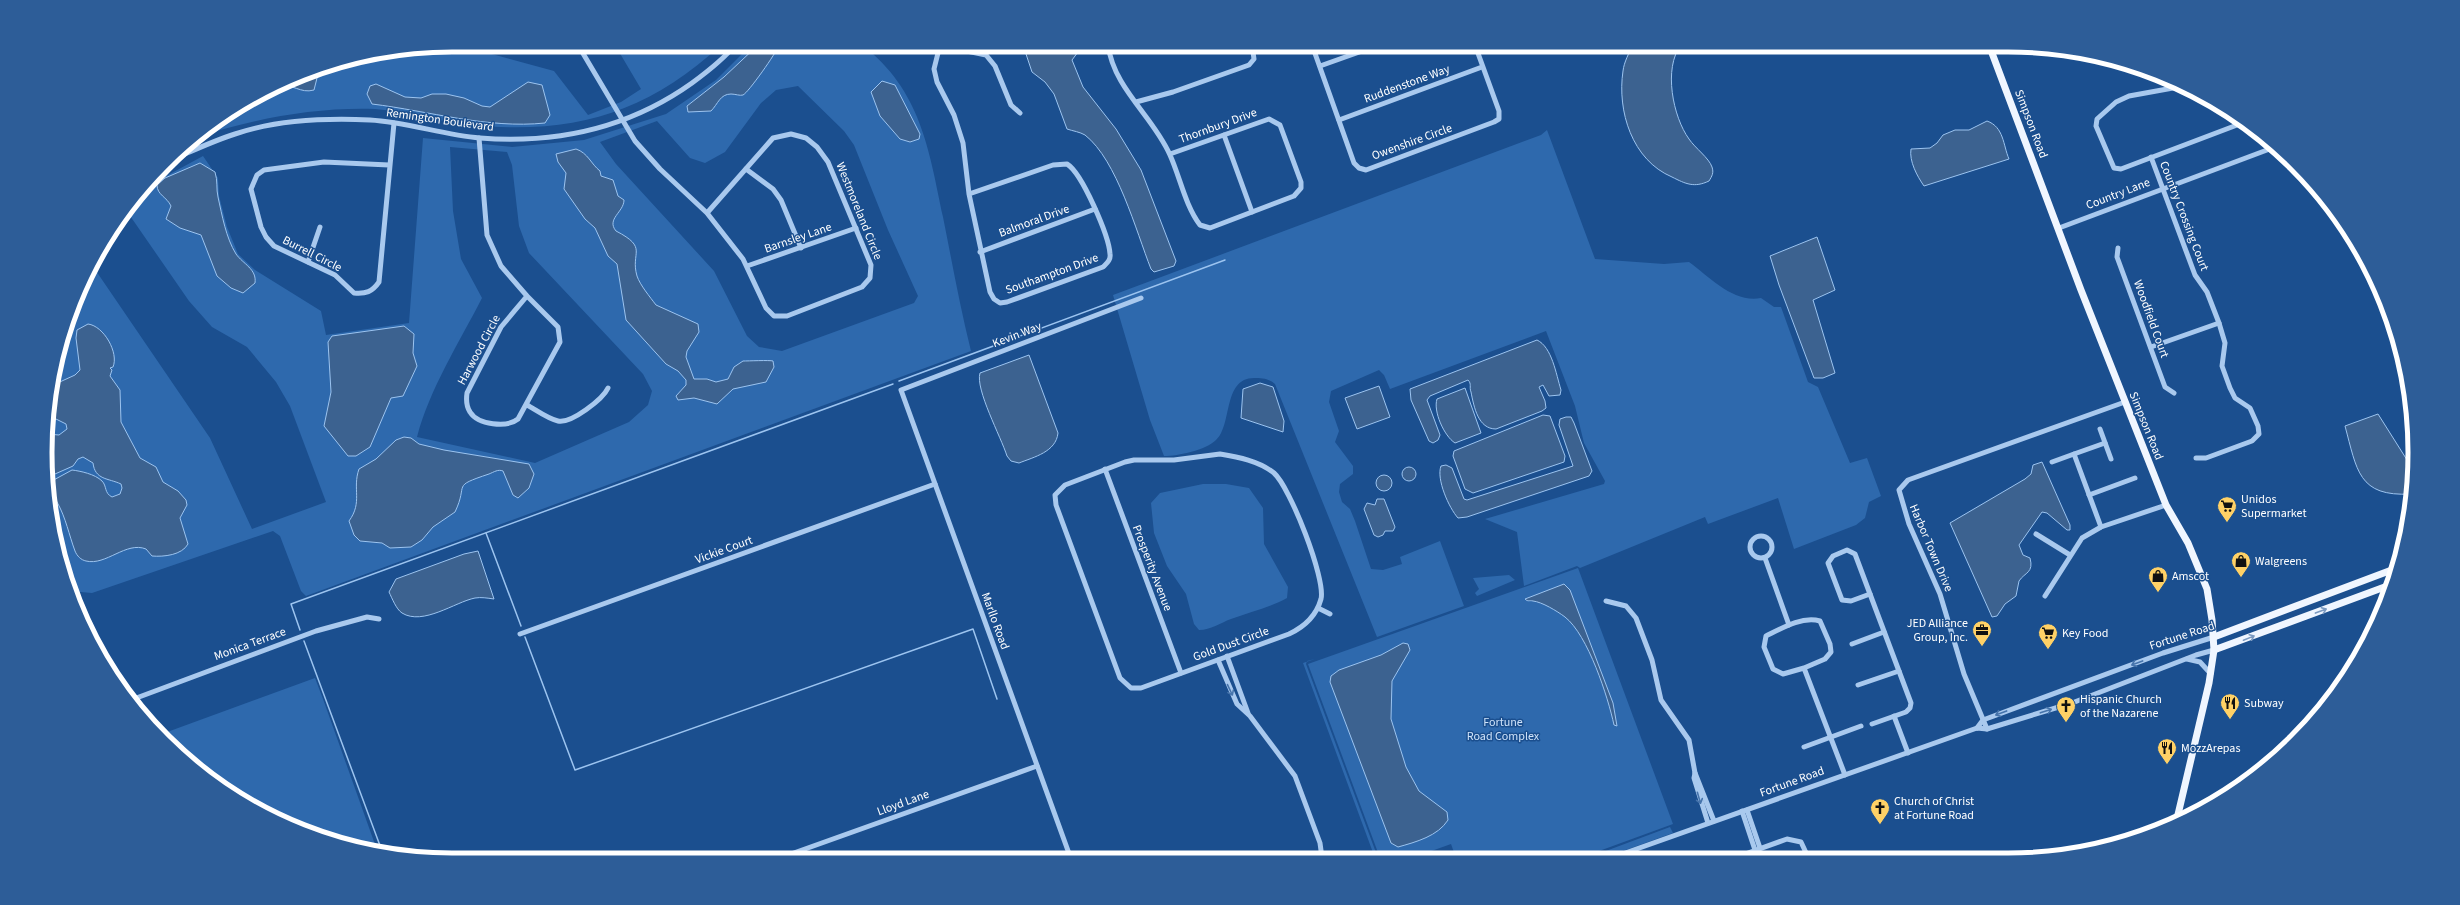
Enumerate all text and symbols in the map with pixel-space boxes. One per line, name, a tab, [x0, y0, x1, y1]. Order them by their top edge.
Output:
street label: Ruddenstone Way	[1362, 60, 1453, 107]
street label: Simpson Road	[2010, 87, 2052, 161]
street label: Remington Boulevard	[385, 104, 495, 136]
street label: Thornbury Drive	[1177, 104, 1259, 148]
street label: Owenshire Circle	[1369, 120, 1455, 164]
street label: Country Crossing Court	[2155, 159, 2213, 273]
street label: Westmoreland Circle	[832, 160, 886, 262]
street label: Country Lane	[2084, 174, 2153, 214]
street label: Balmoral Drive	[996, 200, 1072, 242]
street label: Barnsley Lane	[762, 218, 834, 257]
street label: Burrell Circle	[279, 232, 345, 276]
street label: Southampton Drive	[1003, 249, 1101, 299]
street label: Woodfield Court	[2129, 278, 2173, 360]
street label: Harwood Circle	[453, 312, 505, 388]
street label: Kevin Way	[990, 318, 1044, 352]
street label: Simpson Road	[2125, 389, 2167, 463]
place label: Unidos Supermarket	[2241, 491, 2306, 522]
supermarket icon: Unidos Supermarket	[2216, 495, 2238, 523]
street label: Harbor Town Drive	[1905, 502, 1957, 594]
street label: Prosperity Avenue	[1128, 522, 1176, 614]
street label: Vickie Court	[693, 532, 755, 568]
shop icon: Walgreens	[2230, 550, 2252, 578]
place label: Walgreens	[2255, 553, 2307, 570]
shop icon: Amscot	[2147, 565, 2169, 593]
place label: Amscot	[2172, 568, 2209, 585]
street label: Marllo Road	[977, 590, 1013, 652]
one-way arrow	[2315, 606, 2327, 614]
place label: JED Alliance Group, Inc.	[1907, 615, 1968, 646]
street label: Fortune Road	[2147, 617, 2217, 655]
office icon: JED Alliance Group, Inc.	[1971, 619, 1993, 647]
street label: Gold Dust Circle	[1191, 622, 1271, 666]
supermarket icon: Key Food	[2037, 622, 2059, 650]
street label: Monica Terrace	[212, 623, 288, 665]
place label: Key Food	[2062, 625, 2108, 642]
one-way arrow	[2243, 634, 2255, 642]
one-way arrow	[2131, 659, 2143, 667]
one-way arrow	[1227, 684, 1234, 696]
place label: Hispanic Church of the Nazarene	[2080, 691, 2162, 722]
restaurant icon: Subway	[2219, 692, 2241, 720]
church icon: Hispanic Church of the Nazarene	[2055, 695, 2077, 723]
place label: Subway	[2244, 695, 2284, 712]
one-way arrow	[2040, 707, 2053, 714]
one-way arrow	[1995, 710, 2007, 718]
park label: Fortune Road Complex	[1467, 714, 1540, 745]
restaurant icon: MozzArepas	[2156, 737, 2178, 765]
place label: MozzArepas	[2181, 740, 2240, 757]
street label: Fortune Road	[1757, 762, 1827, 802]
street label: Lloyd Lane	[875, 786, 931, 820]
one-way arrow	[1696, 792, 1703, 805]
place label: Church of Christ at Fortune Road	[1894, 793, 1974, 824]
church icon: Church of Christ at Fortune Road	[1869, 797, 1891, 825]

